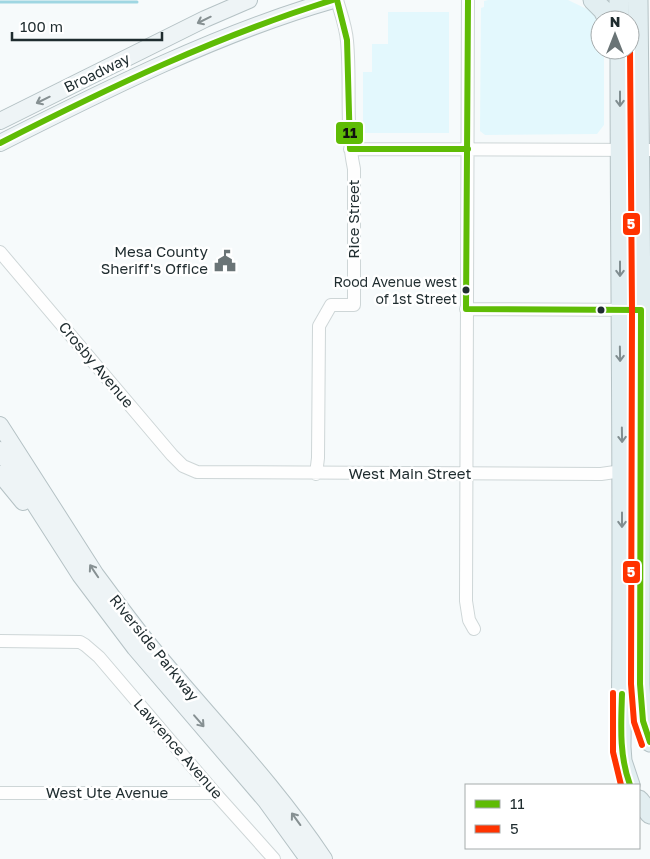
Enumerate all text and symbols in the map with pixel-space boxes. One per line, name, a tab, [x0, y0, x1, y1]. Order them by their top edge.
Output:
scale bar	[12, 10, 162, 42]
north arrow	[590, 10, 640, 60]
text: N	[610, 13, 620, 30]
one-way arrow	[197, 16, 212, 25]
text: 100 m	[20, 17, 63, 35]
street label: Broadway	[61, 48, 133, 96]
one-way arrow	[615, 90, 625, 107]
one-way arrow	[36, 96, 51, 105]
line badge: 11	[335, 121, 364, 145]
text: 11	[343, 124, 357, 141]
street label: Rice Street	[344, 179, 362, 259]
line badge: 5	[622, 212, 641, 236]
text: 5	[627, 215, 636, 232]
place label: Mesa County Sheriff's Office	[101, 242, 209, 277]
public building icon: Mesa County Sheriff's Office	[212, 248, 238, 274]
one-way arrow	[615, 260, 625, 276]
place label: Rood Avenue west of 1st Street	[333, 273, 457, 307]
marker: Rood Avenue west of 1st Street	[461, 285, 471, 295]
unlabelled marker	[596, 305, 606, 315]
street label: Crosby Avenue	[56, 318, 138, 411]
one-way arrow	[616, 346, 625, 362]
one-way arrow	[617, 426, 627, 443]
street label: West Main Street	[349, 464, 471, 482]
one-way arrow	[617, 512, 627, 528]
line badge: 5	[622, 560, 641, 584]
text: 5	[627, 563, 636, 580]
one-way arrow	[89, 564, 99, 578]
street label: Riverside Parkway	[106, 591, 204, 705]
street label: Lawrence Avenue	[131, 695, 227, 802]
one-way arrow	[193, 715, 205, 728]
street label: West Ute Avenue	[46, 783, 169, 801]
legend	[465, 784, 640, 849]
text: 11	[510, 794, 525, 812]
one-way arrow	[290, 813, 301, 826]
text: 5	[510, 819, 519, 837]

